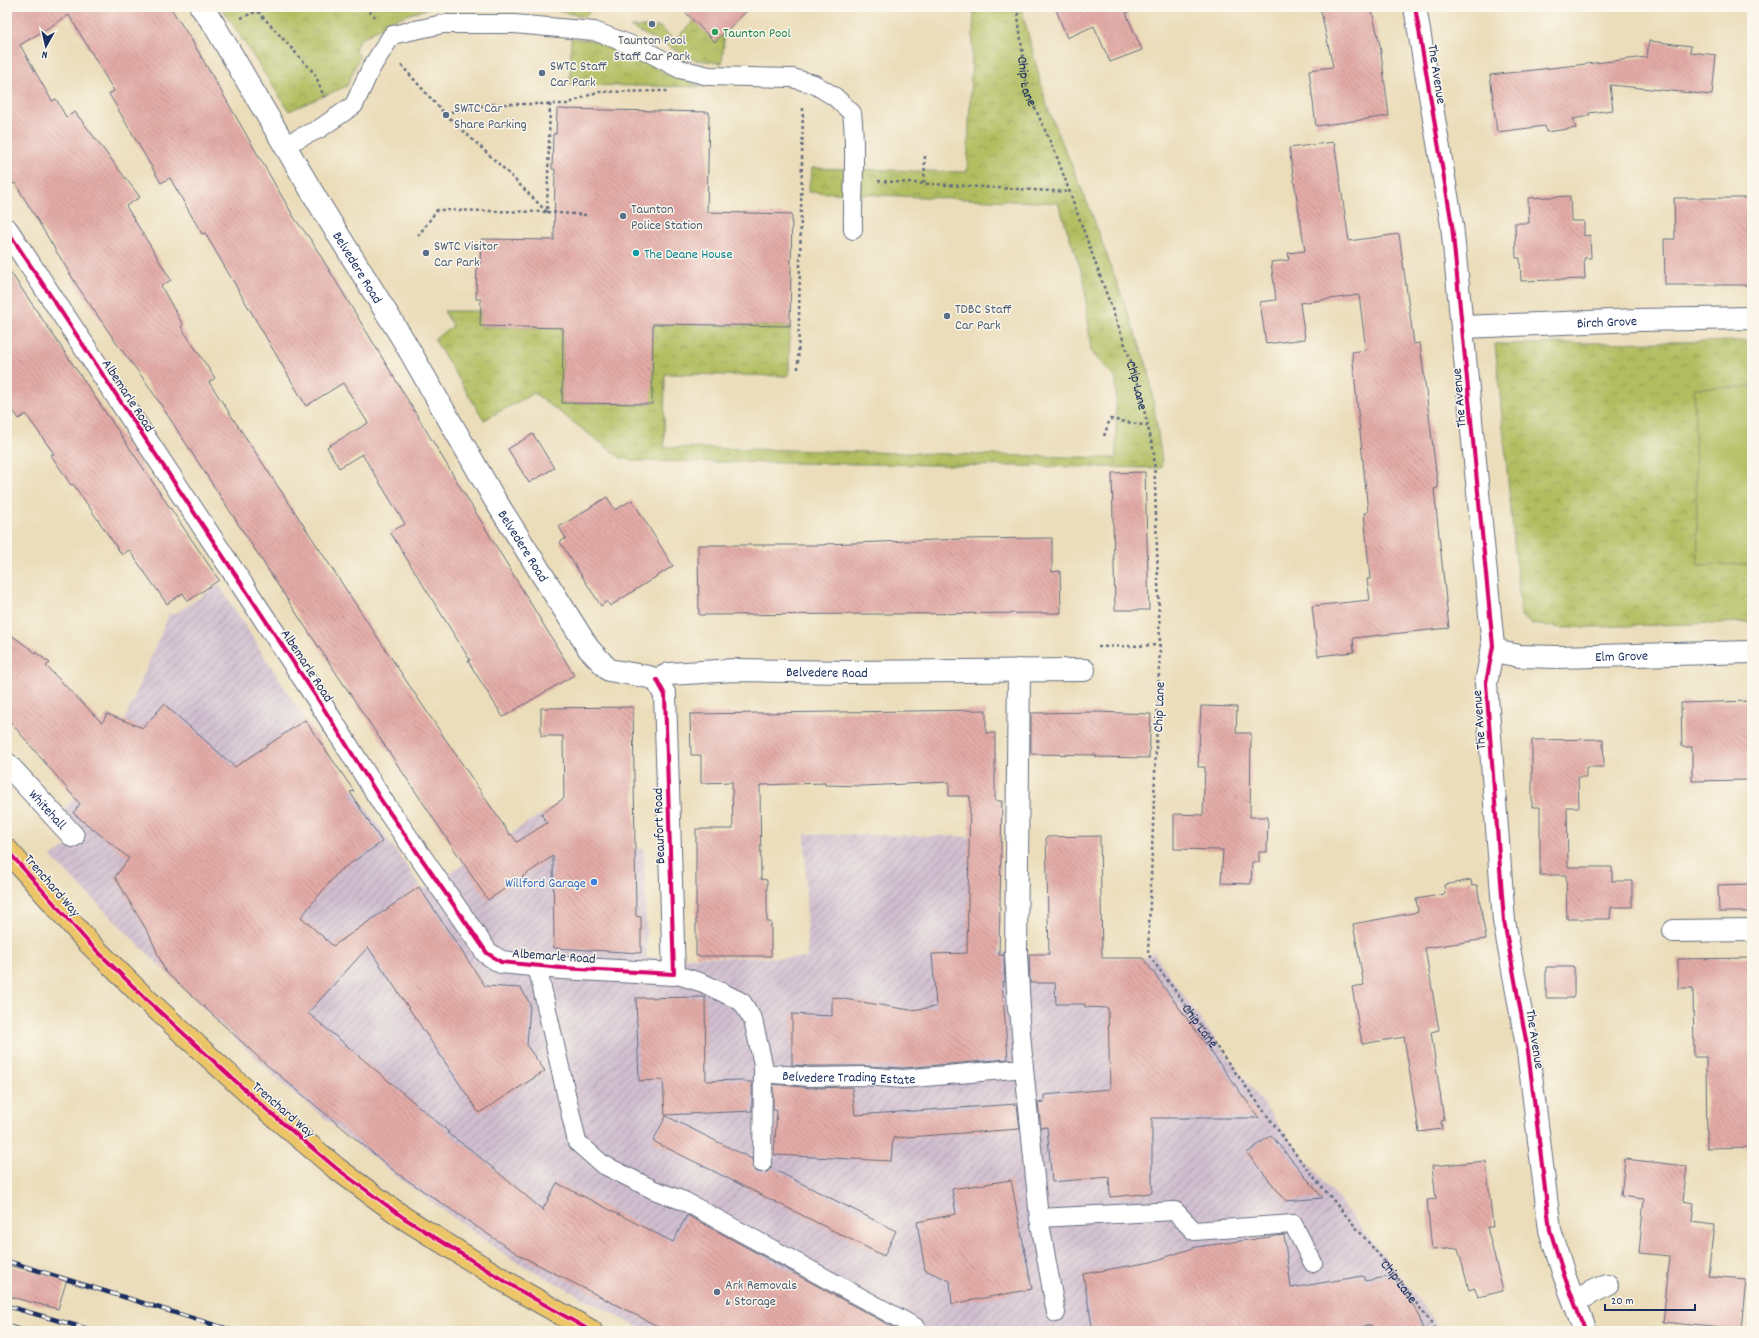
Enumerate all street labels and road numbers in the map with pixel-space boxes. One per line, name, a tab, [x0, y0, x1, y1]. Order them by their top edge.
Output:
street label: The Avenue	[1421, 43, 1451, 105]
street label: Chip Lane	[1011, 55, 1041, 110]
street label: Belvedere Road	[327, 228, 387, 308]
street label: Birch Grove	[1576, 312, 1637, 334]
street label: Albemarle Road	[96, 356, 158, 437]
street label: Chip Lane	[1120, 358, 1152, 412]
street label: The Avenue	[1447, 367, 1473, 428]
street label: Belvedere Road	[492, 507, 552, 586]
street label: Albemarle Road	[275, 626, 337, 707]
street label: Elm Grove	[1595, 647, 1648, 668]
street label: Belvedere Road	[786, 663, 868, 684]
street label: Chip Lane	[1149, 681, 1171, 733]
street label: The Avenue	[1468, 689, 1492, 750]
street label: Whitehall	[23, 786, 71, 835]
street label: Beaufort Road	[649, 787, 671, 864]
street label: Trenchard Way	[19, 851, 85, 922]
street label: Albemarle Road	[512, 944, 596, 970]
street label: Chip Lane	[1176, 1000, 1222, 1053]
street label: The Avenue	[1519, 1008, 1549, 1070]
street label: Belvedere Trading Estate	[781, 1067, 916, 1091]
street label: Trenchard Way	[247, 1078, 319, 1144]
street label: Chip Lane	[1375, 1256, 1421, 1308]

